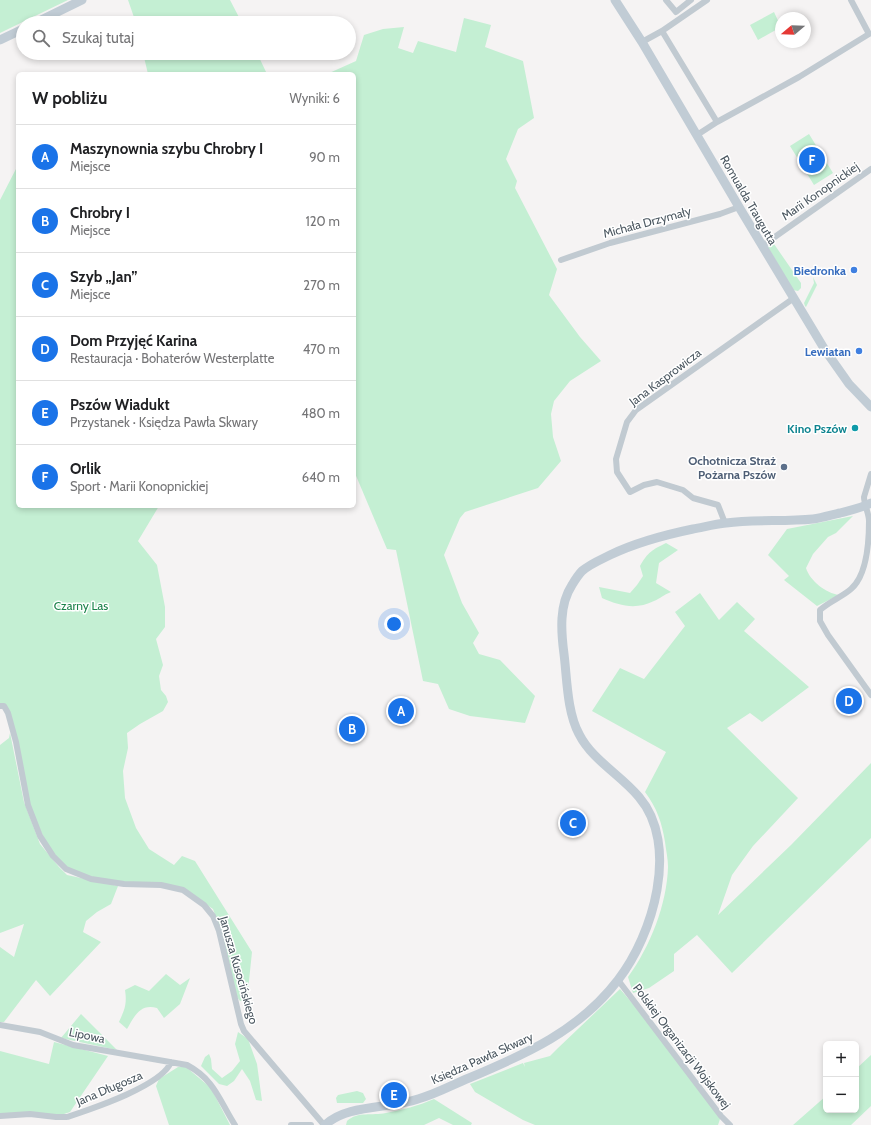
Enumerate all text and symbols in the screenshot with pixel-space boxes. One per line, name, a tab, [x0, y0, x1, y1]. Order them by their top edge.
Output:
north arrow	[775, 12, 811, 48]
search box	[16, 16, 356, 60]
icon: search	[30, 27, 52, 49]
text: Szukaj tutaj	[62, 29, 134, 47]
text: W pobliżu	[32, 88, 107, 108]
text: Wyniki: 6	[290, 90, 340, 106]
text: Maszynownia szybu Chrobry I	[70, 140, 263, 158]
pin: F	[799, 145, 825, 175]
text: A	[41, 149, 49, 165]
text: 90 m	[309, 149, 340, 165]
street label: Romualda Traugutta	[717, 152, 781, 248]
text: Miejsce	[70, 158, 110, 174]
street label: Marii Konopnickiej	[778, 159, 862, 223]
street label: Michała Drzymały	[601, 203, 693, 241]
text: Chrobry I	[70, 204, 130, 222]
text: B	[41, 213, 49, 229]
text: 120 m	[306, 213, 340, 229]
text: Miejsce	[70, 222, 110, 238]
place label: Biedronka	[794, 263, 846, 278]
marker: Biedronka	[849, 265, 859, 275]
text: Szyb „Jan”	[70, 268, 138, 286]
text: C	[41, 277, 49, 293]
text: 270 m	[303, 277, 340, 293]
text: Miejsce	[70, 286, 110, 302]
text: Dom Przyjęć Karina	[70, 332, 197, 350]
text: D	[40, 341, 50, 357]
text: 470 m	[303, 341, 340, 357]
place label: Lewiatan	[805, 344, 851, 359]
street label: Jana Kasprowicza	[625, 345, 704, 410]
marker: Lewiatan	[854, 346, 864, 356]
text: Restauracja · Bohaterów Westerplatte	[70, 350, 274, 366]
text: Pszów Wiadukt	[70, 396, 170, 414]
text: E	[41, 405, 49, 421]
text: 480 m	[301, 405, 340, 421]
text: Przystanek · Księdza Pawła Skwary	[70, 414, 258, 430]
place label: Kino Pszów	[787, 421, 847, 436]
marker: Kino Pszów	[850, 423, 860, 433]
place label: Ochotnicza Straż Pożarna Pszów	[688, 453, 776, 482]
text: Orlik	[70, 460, 101, 478]
marker: Ochotnicza Straż Pożarna Pszów	[779, 462, 789, 472]
text: F	[42, 469, 48, 485]
text: 640 m	[302, 469, 340, 485]
text: Sport · Marii Konopnickiej	[70, 478, 208, 494]
park label: Czarny Las	[54, 598, 108, 613]
your location	[384, 614, 404, 634]
pin: D	[836, 686, 862, 716]
pin: A	[388, 696, 414, 726]
pin: B	[339, 714, 365, 744]
pin: C	[560, 808, 586, 838]
street label: Janusza Kusocińskiego	[216, 913, 262, 1026]
street label: Polskiej Organizacji Wojskowej	[630, 980, 734, 1112]
street label: Lipowa	[68, 1024, 106, 1046]
street label: Księdza Pawła Skwary	[429, 1029, 535, 1087]
map controls	[823, 1041, 859, 1113]
button: +	[823, 1041, 859, 1077]
street label: Jana Długosza	[73, 1067, 145, 1109]
button: −	[823, 1077, 859, 1113]
pin: E	[381, 1080, 407, 1110]

